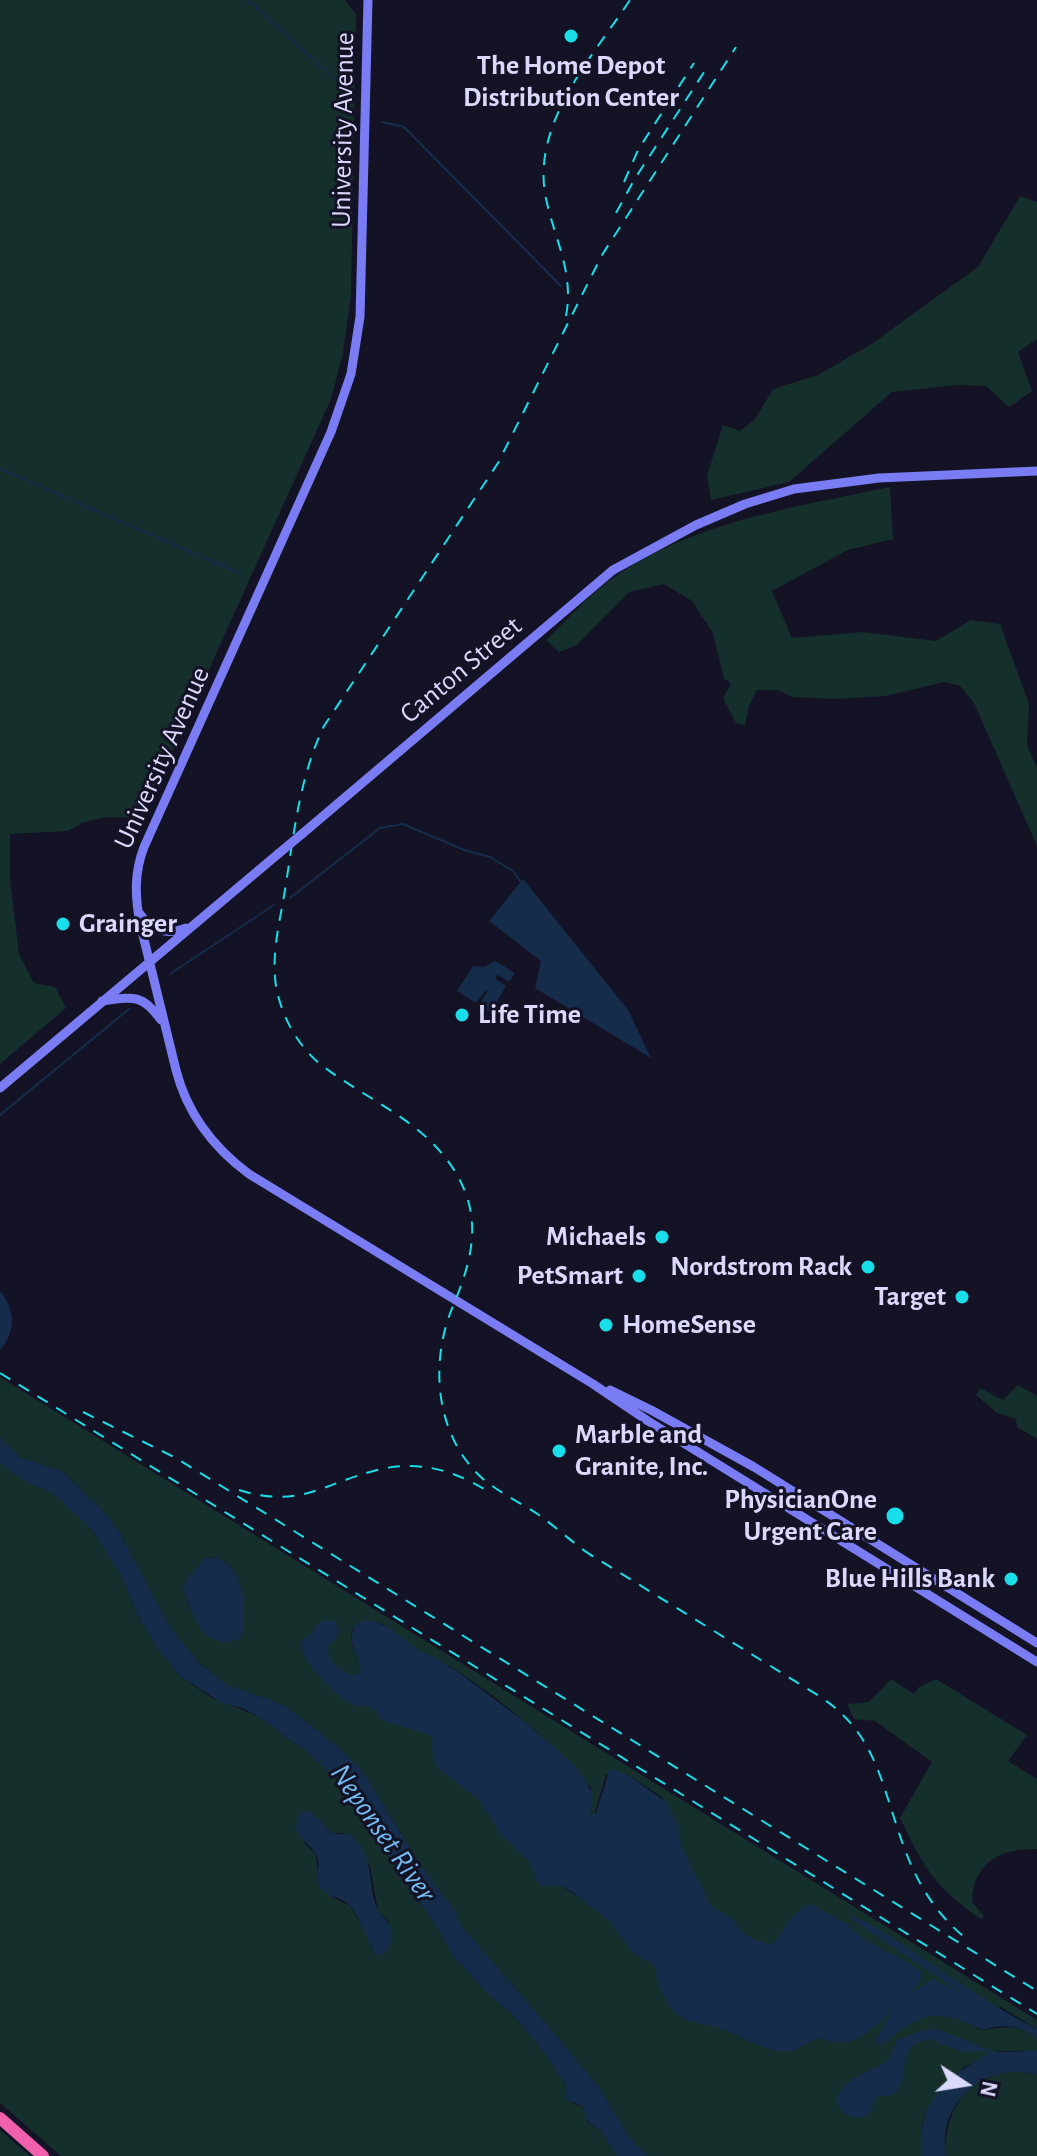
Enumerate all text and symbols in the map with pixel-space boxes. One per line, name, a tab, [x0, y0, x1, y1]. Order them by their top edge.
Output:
marker: The Home Depot Distribution Center	[562, 27, 580, 45]
street label: University Avenue	[324, 32, 362, 228]
place label: The Home Depot Distribution Center	[463, 49, 679, 115]
street label: Canton Street	[393, 609, 529, 731]
street label: University Avenue	[107, 662, 217, 854]
place label: Grainger	[79, 907, 177, 941]
marker: Grainger	[54, 915, 72, 933]
place label: Life Time	[478, 998, 581, 1032]
marker: Life Time	[453, 1006, 471, 1024]
place label: Michaels	[546, 1220, 646, 1254]
marker: Michaels	[653, 1228, 671, 1246]
place label: Nordstrom Rack	[670, 1250, 852, 1284]
marker: Nordstrom Rack	[859, 1258, 877, 1276]
place label: PetSmart	[517, 1259, 623, 1293]
marker: PetSmart	[630, 1267, 648, 1285]
place label: Target	[874, 1280, 946, 1314]
marker: Target	[953, 1288, 971, 1306]
place label: HomeSense	[622, 1308, 756, 1342]
marker: HomeSense	[597, 1316, 615, 1334]
place label: Marble and Granite, Inc.	[575, 1418, 708, 1484]
marker: Marble and Granite, Inc.	[550, 1442, 568, 1460]
place label: PhysicianOne Urgent Care	[724, 1483, 877, 1549]
marker: PhysicianOne Urgent Care	[884, 1505, 906, 1527]
place label: Blue Hills Bank	[825, 1562, 995, 1596]
marker: Blue Hills Bank	[1002, 1570, 1020, 1588]
water label: Neponset River	[322, 1757, 444, 1909]
north arrow	[925, 2044, 1005, 2124]
text: N	[976, 2079, 1001, 2099]

